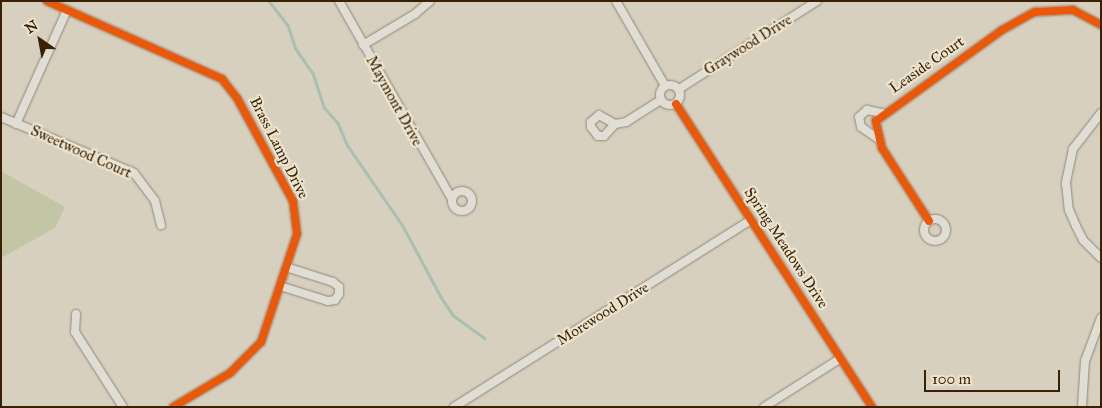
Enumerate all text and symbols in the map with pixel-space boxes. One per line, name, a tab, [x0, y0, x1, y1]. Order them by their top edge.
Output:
street label: Graywood Drive	[701, 11, 795, 79]
north arrow	[15, 15, 65, 65]
text: N	[22, 17, 41, 37]
street label: Leaside Court	[886, 33, 968, 97]
street label: Maymont Drive	[362, 53, 426, 149]
street label: Brass Lamp Drive	[246, 94, 312, 202]
street label: Sweetwood Court	[28, 122, 134, 182]
street label: Spring Meadows Drive	[740, 184, 832, 312]
street label: Morewood Drive	[554, 278, 652, 350]
scale bar	[927, 360, 1063, 392]
text: 100 m	[932, 370, 971, 388]

